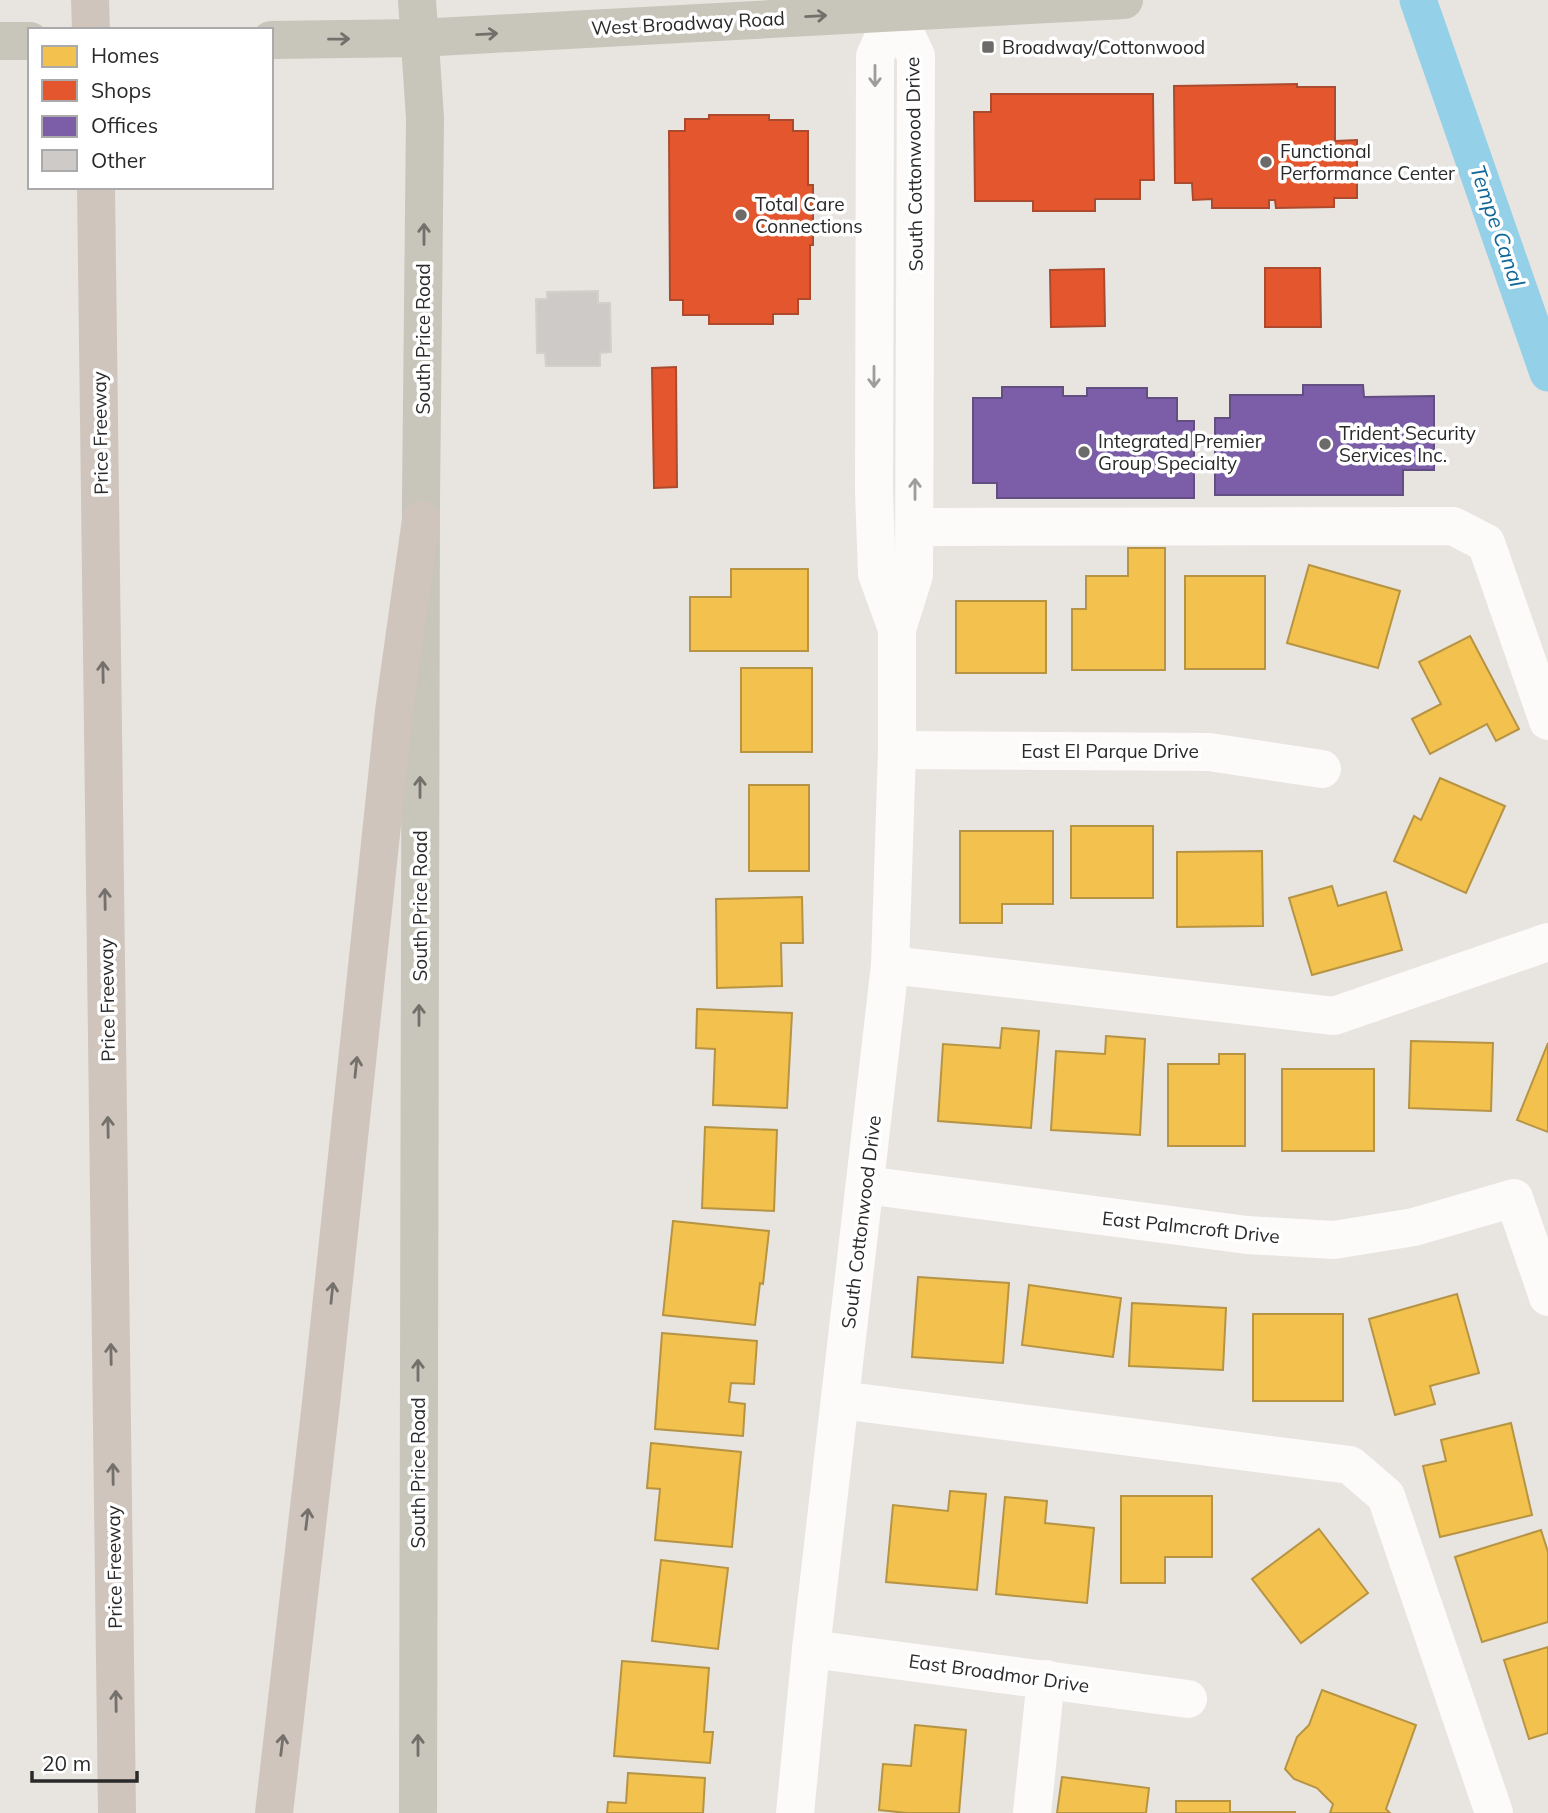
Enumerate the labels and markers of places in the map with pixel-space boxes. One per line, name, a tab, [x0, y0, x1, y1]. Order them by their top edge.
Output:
place label: Broadway/Cottonwood	[1002, 35, 1205, 59]
marker: Broadway/Cottonwood	[980, 39, 996, 55]
place label: Functional Performance Center	[1280, 139, 1455, 185]
marker: Functional Performance Center	[1258, 154, 1274, 170]
place label: Total Care Connections	[755, 192, 863, 238]
marker: Total Care Connections	[733, 207, 749, 223]
place label: Trident Security Services Inc.	[1339, 421, 1476, 467]
place label: Integrated Premier Group Specialty	[1098, 429, 1262, 475]
marker: Trident Security Services Inc.	[1317, 436, 1333, 452]
marker: Integrated Premier Group Specialty	[1076, 444, 1092, 460]

